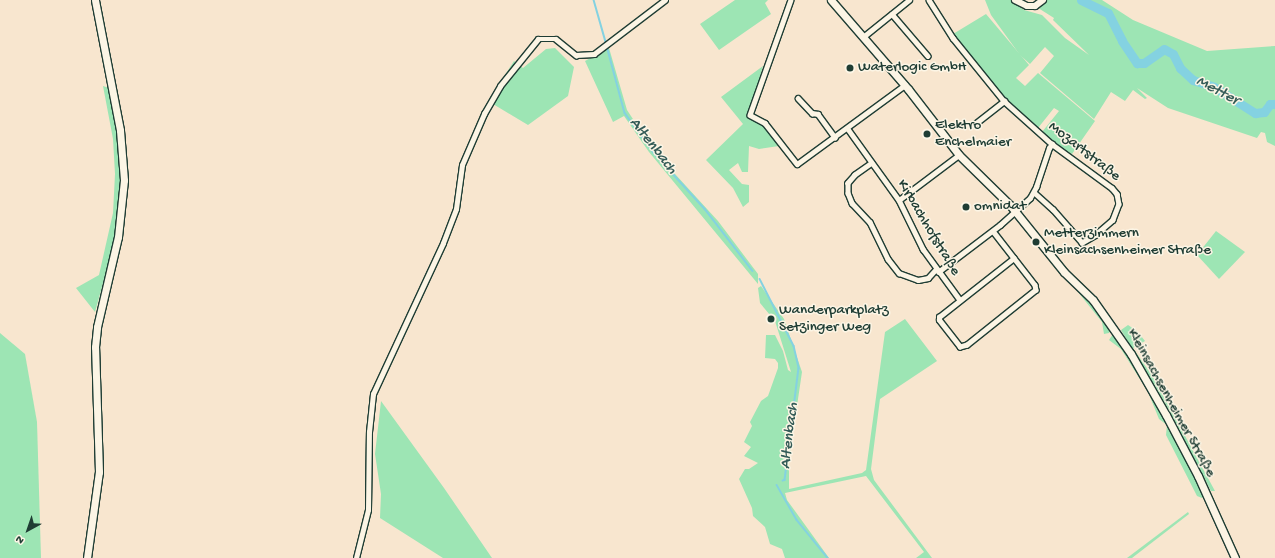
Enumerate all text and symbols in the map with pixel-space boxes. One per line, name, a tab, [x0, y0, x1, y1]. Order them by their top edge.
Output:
place label: Waterlogic GmbH	[858, 59, 966, 77]
marker: Waterlogic GmbH	[845, 63, 855, 73]
water label: Metter	[1192, 73, 1242, 111]
water label: Altenbach	[624, 115, 680, 179]
place label: Elektro Enchelmaier	[935, 116, 1011, 151]
street label: Mozartstraße	[1044, 118, 1124, 186]
marker: Elektro Enchelmaier	[922, 129, 932, 139]
street label: Kirbachhofstraße	[892, 177, 964, 279]
place label: omnidat	[974, 198, 1026, 216]
marker: omnidat	[961, 202, 971, 212]
place label: Metterzimmern Kleinsachsenheimer Straße	[1044, 224, 1211, 259]
marker: Metterzimmern Kleinsachsenheimer Straße	[1031, 237, 1041, 247]
place label: Wanderparkplatz Setzinger Weg	[779, 301, 889, 336]
marker: Wanderparkplatz Setzinger Weg	[766, 314, 776, 324]
street label: Kleinsachsenheimer Straße	[1123, 326, 1219, 480]
water label: Altenbach	[777, 402, 805, 470]
north arrow	[8, 510, 48, 550]
text: N	[14, 532, 27, 546]

